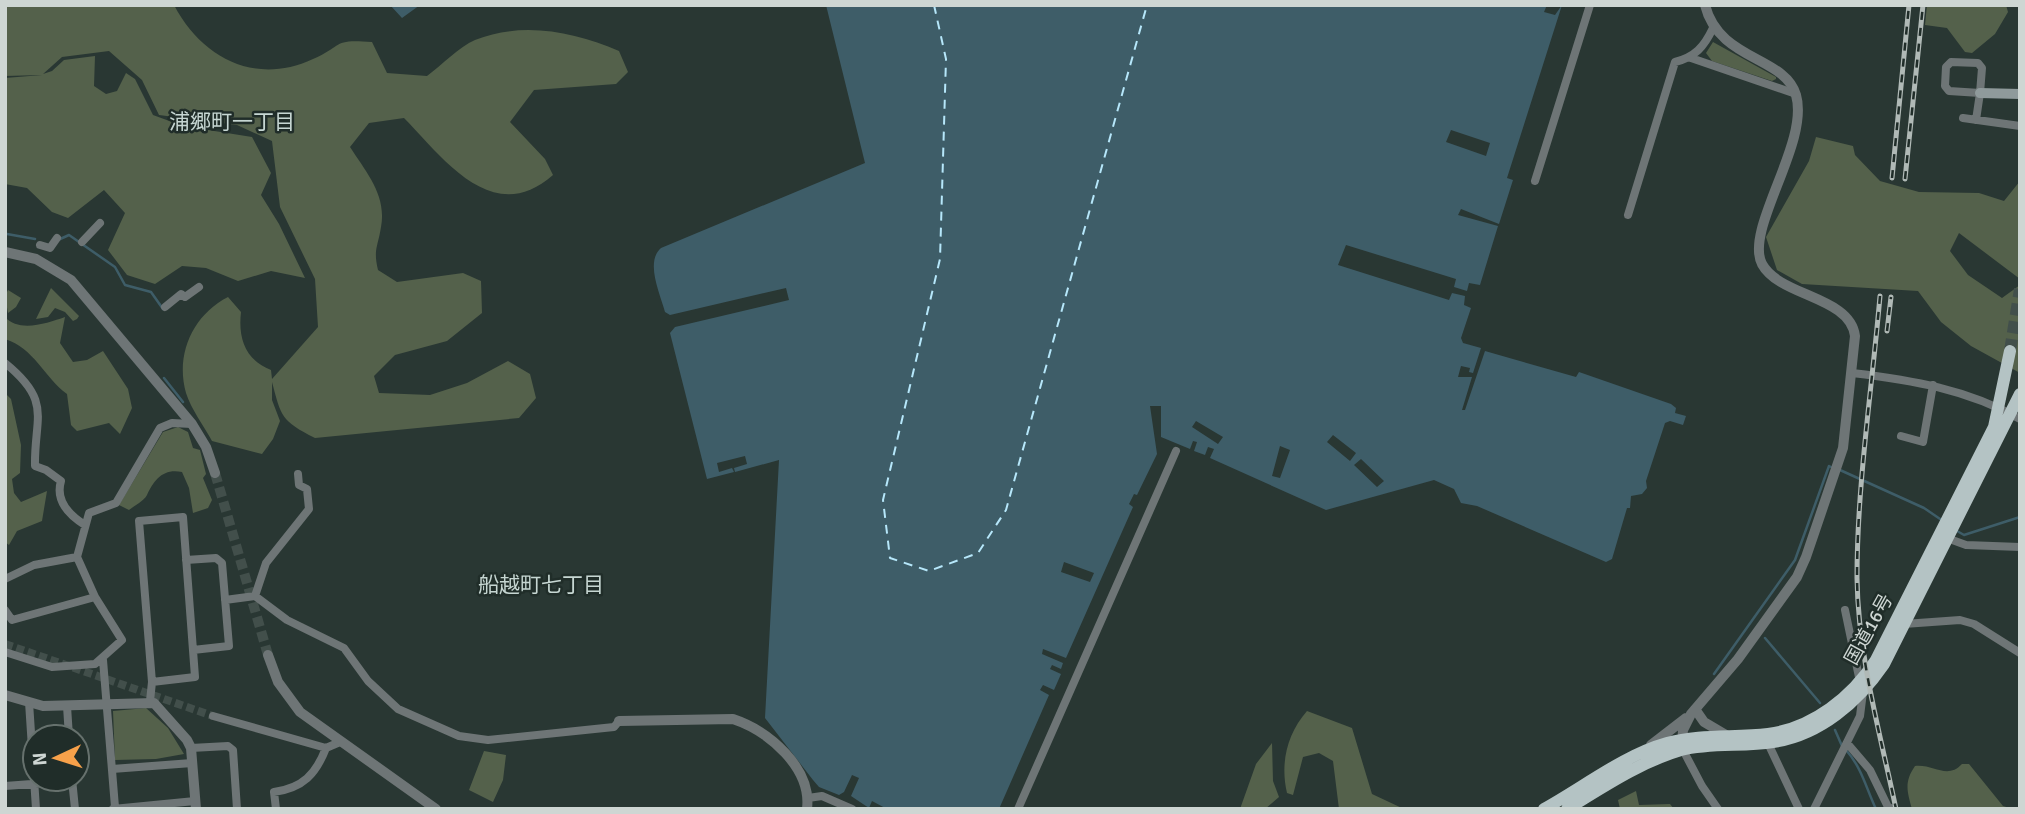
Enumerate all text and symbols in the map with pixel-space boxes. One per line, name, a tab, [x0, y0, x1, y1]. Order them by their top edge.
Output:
district label: 浦郷町一丁目	[169, 109, 295, 135]
district label: 船越町七丁目	[478, 572, 604, 598]
street label: 国道16号	[1840, 590, 1898, 669]
north arrow	[21, 723, 91, 793]
text: N	[28, 752, 52, 767]

